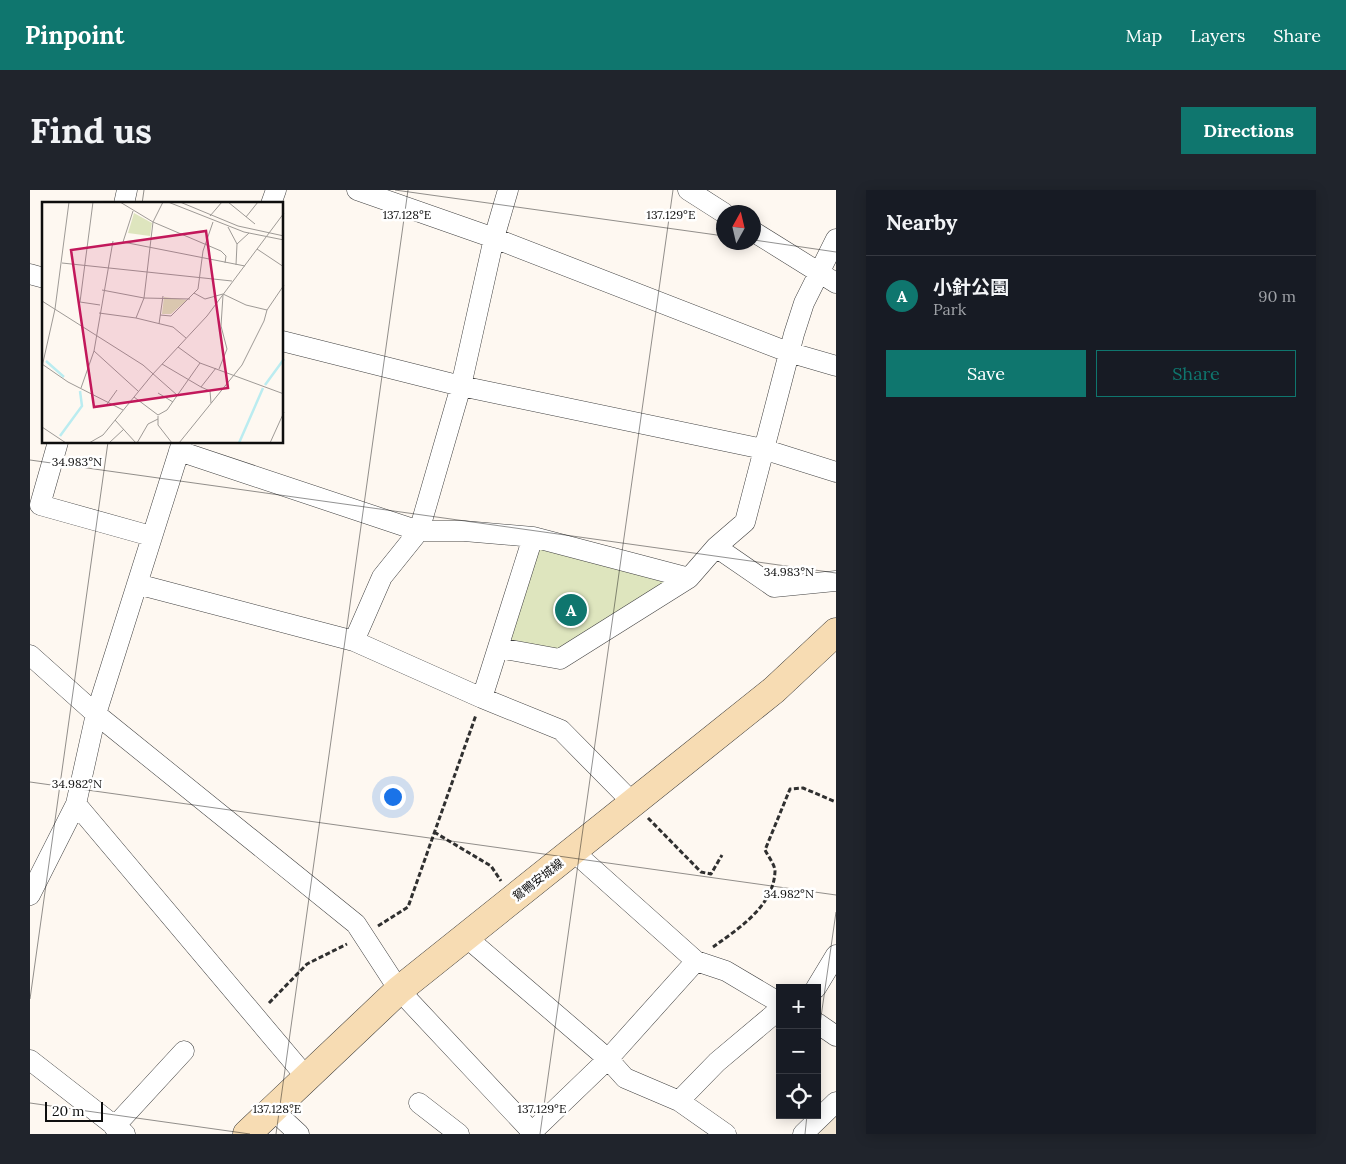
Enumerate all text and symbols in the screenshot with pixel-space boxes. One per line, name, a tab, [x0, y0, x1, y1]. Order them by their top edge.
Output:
text: Pinpoint	[25, 20, 124, 51]
text: Map	[1126, 24, 1162, 47]
text: Layers	[1190, 24, 1245, 47]
text: Share	[1273, 24, 1321, 47]
button: Directions	[1181, 107, 1316, 154]
text: Find us	[30, 108, 152, 153]
inset map	[42, 202, 284, 444]
north arrow	[716, 205, 761, 250]
text: 137.128°E	[383, 207, 431, 222]
text: 137.129°E	[647, 207, 695, 222]
text: Nearby	[886, 209, 957, 236]
text: 小針公園	[933, 275, 1009, 299]
text: A	[897, 286, 907, 306]
text: 90 m	[1258, 286, 1296, 306]
text: Park	[933, 299, 966, 319]
button: Save	[886, 350, 1086, 397]
button: Share	[1096, 350, 1296, 397]
text: 34.983°N	[52, 454, 102, 469]
text: 34.983°N	[764, 564, 814, 579]
pin: A	[555, 591, 587, 629]
text: 34.982°N	[52, 776, 102, 791]
your location	[380, 784, 406, 810]
street label: 鴛鴨安城線	[509, 855, 566, 904]
text: 34.982°N	[764, 886, 814, 901]
map controls	[776, 984, 821, 1119]
button: +	[776, 984, 821, 1029]
button: −	[776, 1029, 821, 1074]
button: locate	[776, 1074, 821, 1119]
scale bar	[45, 1099, 102, 1122]
text: 137.128°E	[253, 1101, 301, 1116]
text: 137.129°E	[518, 1101, 566, 1116]
text: 20 m	[52, 1102, 84, 1120]

